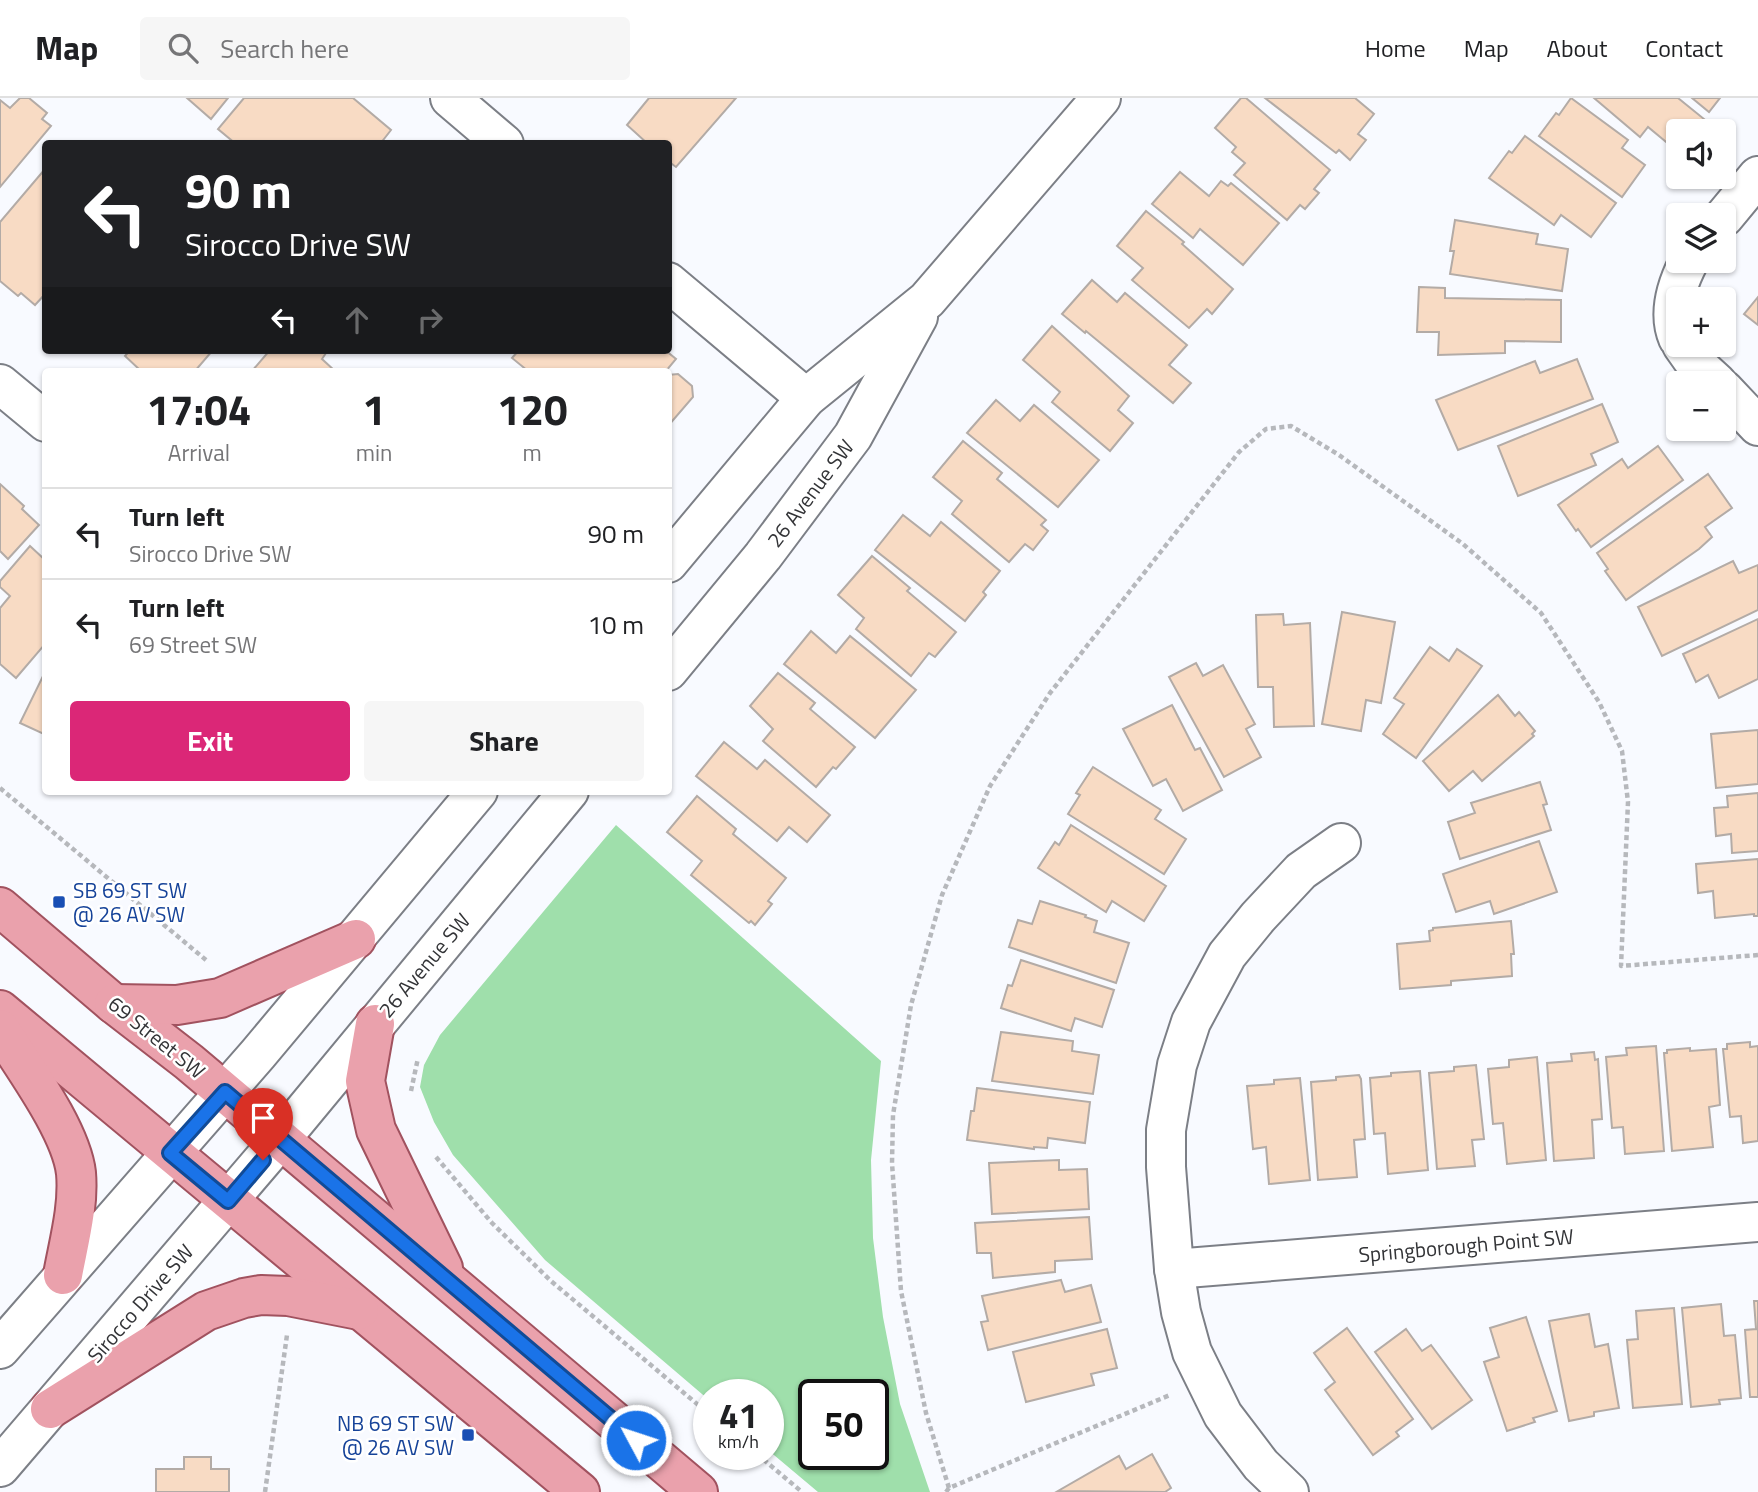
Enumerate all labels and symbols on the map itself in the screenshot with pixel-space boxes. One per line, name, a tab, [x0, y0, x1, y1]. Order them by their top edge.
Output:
street label: 26 Avenue SW	[759, 432, 861, 554]
place label: SB 69 ST SW @ 26 AV SW	[73, 874, 187, 930]
marker: SB 69 ST SW @ 26 AV SW	[51, 894, 67, 910]
street label: 26 Avenue SW	[370, 906, 478, 1024]
street label: 69 Street SW	[102, 988, 212, 1086]
pin	[233, 1088, 293, 1160]
street label: Springborough Point SW	[1357, 1220, 1575, 1270]
street label: Sirocco Drive SW	[79, 1236, 201, 1370]
speed limit sign: 50	[798, 1379, 889, 1470]
position arrow	[599, 1403, 673, 1477]
place label: NB 69 ST SW @ 26 AV SW	[337, 1407, 454, 1463]
marker: NB 69 ST SW @ 26 AV SW	[460, 1427, 476, 1443]

